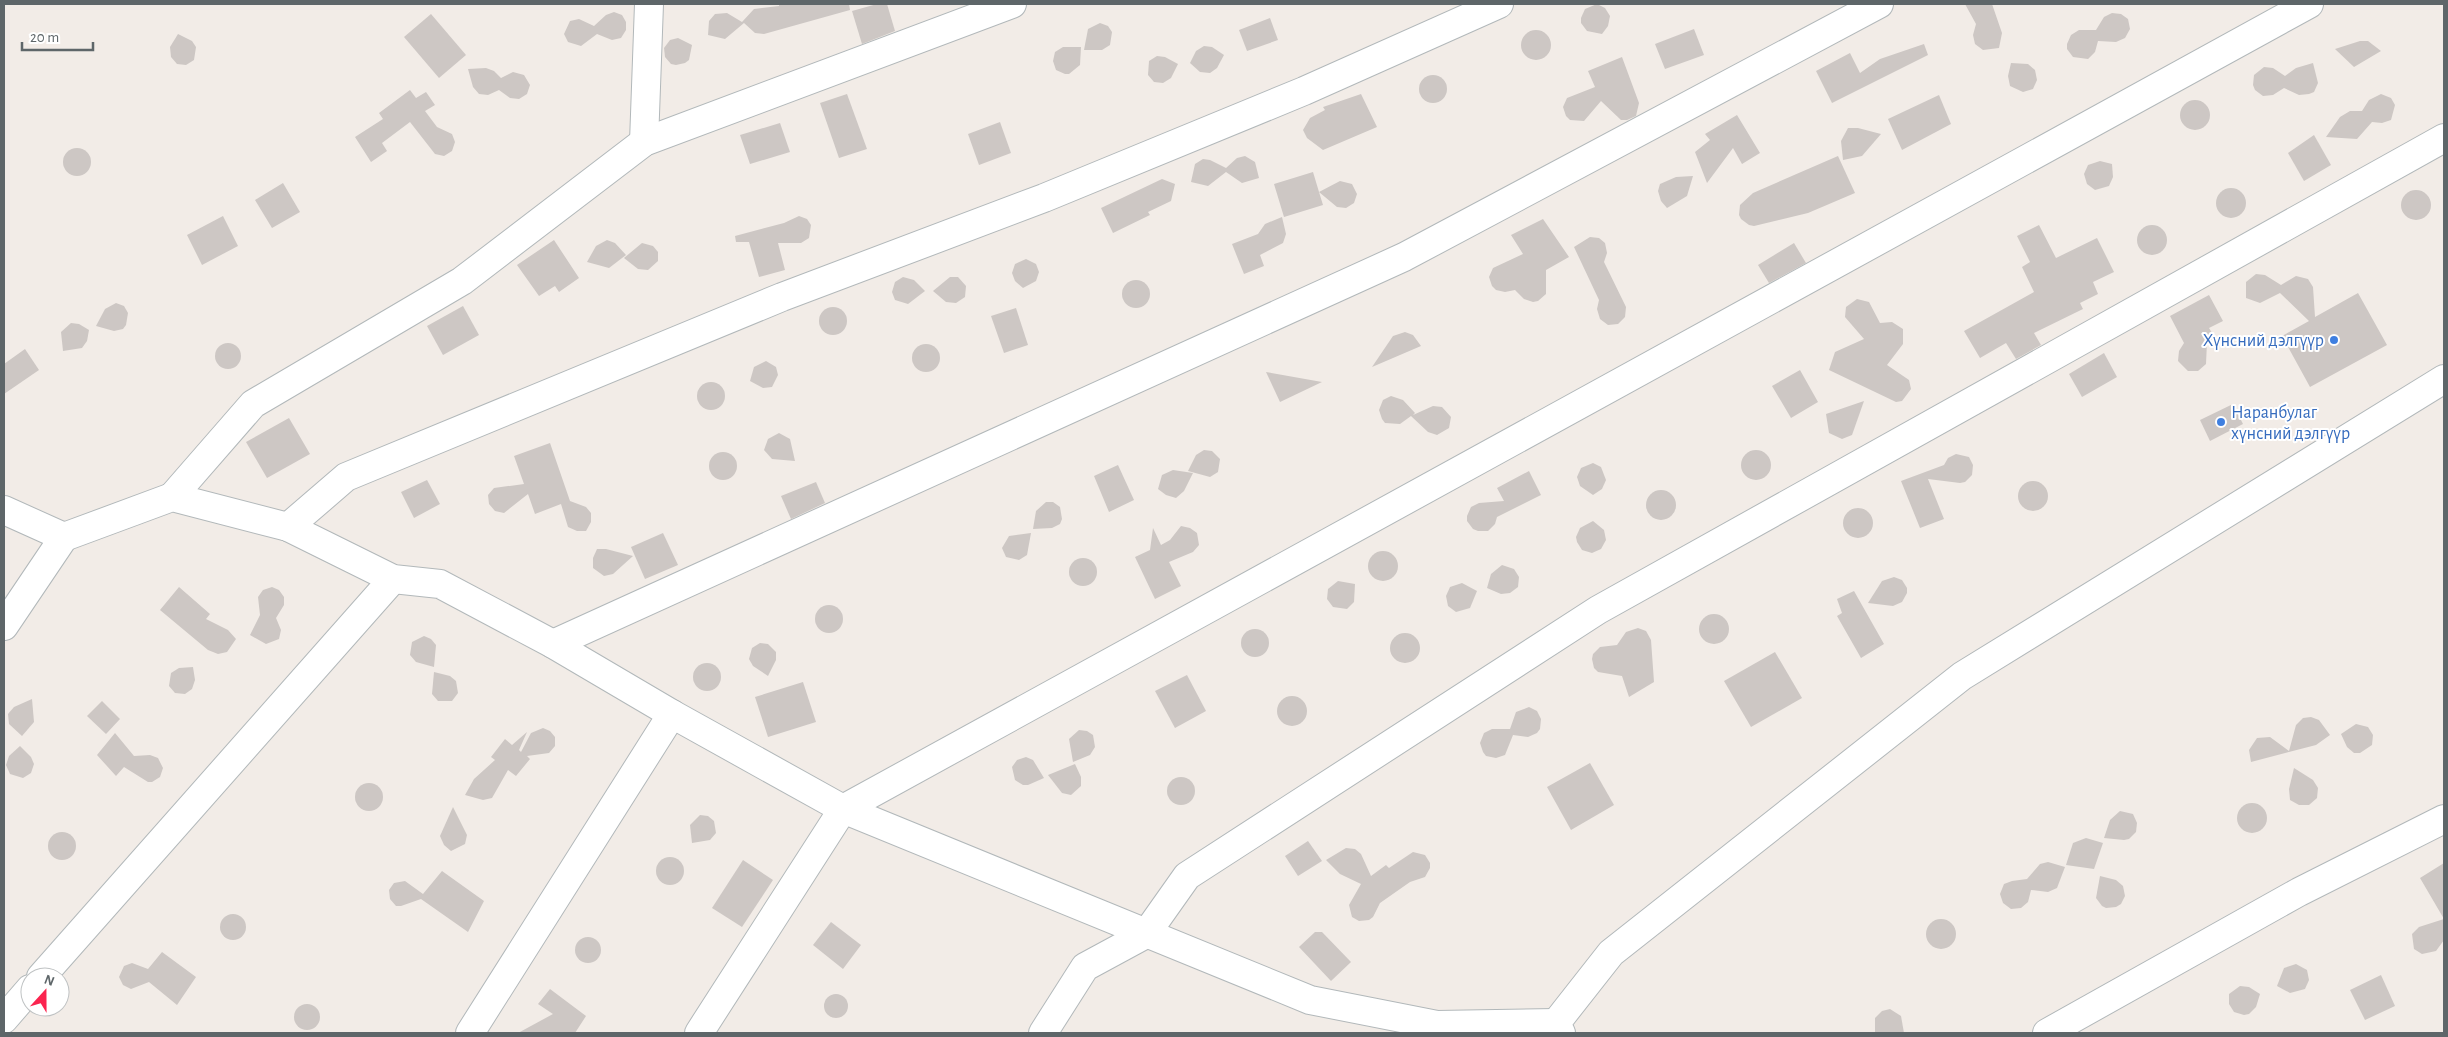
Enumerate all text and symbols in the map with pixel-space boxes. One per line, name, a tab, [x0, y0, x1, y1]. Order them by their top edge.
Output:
scale bar	[22, 20, 94, 52]
text: 20 m	[30, 30, 59, 45]
place label: Хүнсний дэлгүүр	[2203, 332, 2324, 350]
marker: Хүнсний дэлгүүр	[2328, 334, 2340, 346]
place label: Наранбулаг хүнсний дэлгүүр	[2231, 403, 2350, 443]
marker: Наранбулаг хүнсний дэлгүүр	[2215, 416, 2227, 428]
north arrow	[20, 967, 70, 1017]
text: N	[42, 973, 56, 989]

